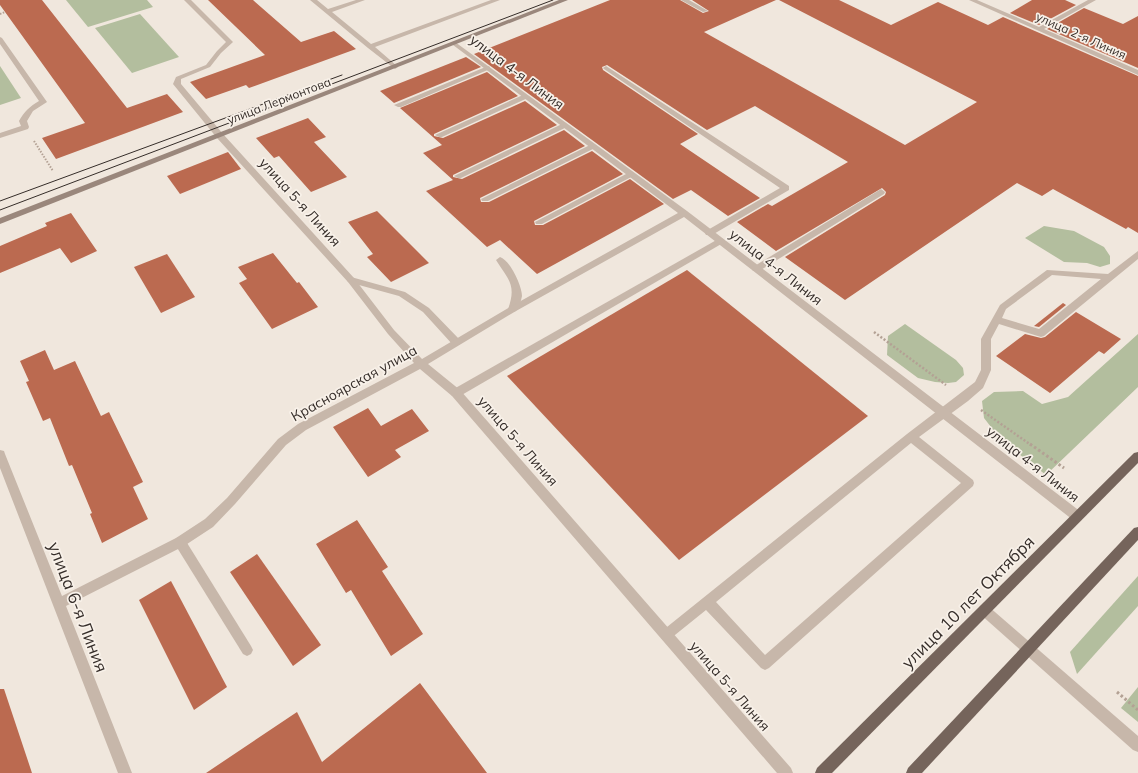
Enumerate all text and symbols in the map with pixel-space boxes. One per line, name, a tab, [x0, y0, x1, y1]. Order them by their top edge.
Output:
street label: улица 2-я Линия	[1034, 9, 1129, 62]
street label: улица 4-я Линия	[466, 31, 568, 113]
street label: улица Лермонтова	[225, 74, 333, 127]
street label: улица 5-я Линия	[255, 154, 345, 250]
street label: улица 4-я Линия	[726, 225, 826, 309]
street label: Красноярская улица	[288, 341, 420, 425]
street label: улица 5-я Линия	[474, 392, 562, 490]
street label: улица 4-я Линия	[983, 422, 1083, 506]
street label: улица 10 лет Октября	[897, 531, 1039, 673]
street label: улица 6-я Линия	[43, 539, 113, 675]
street label: улица 5-я Линия	[686, 637, 774, 735]

